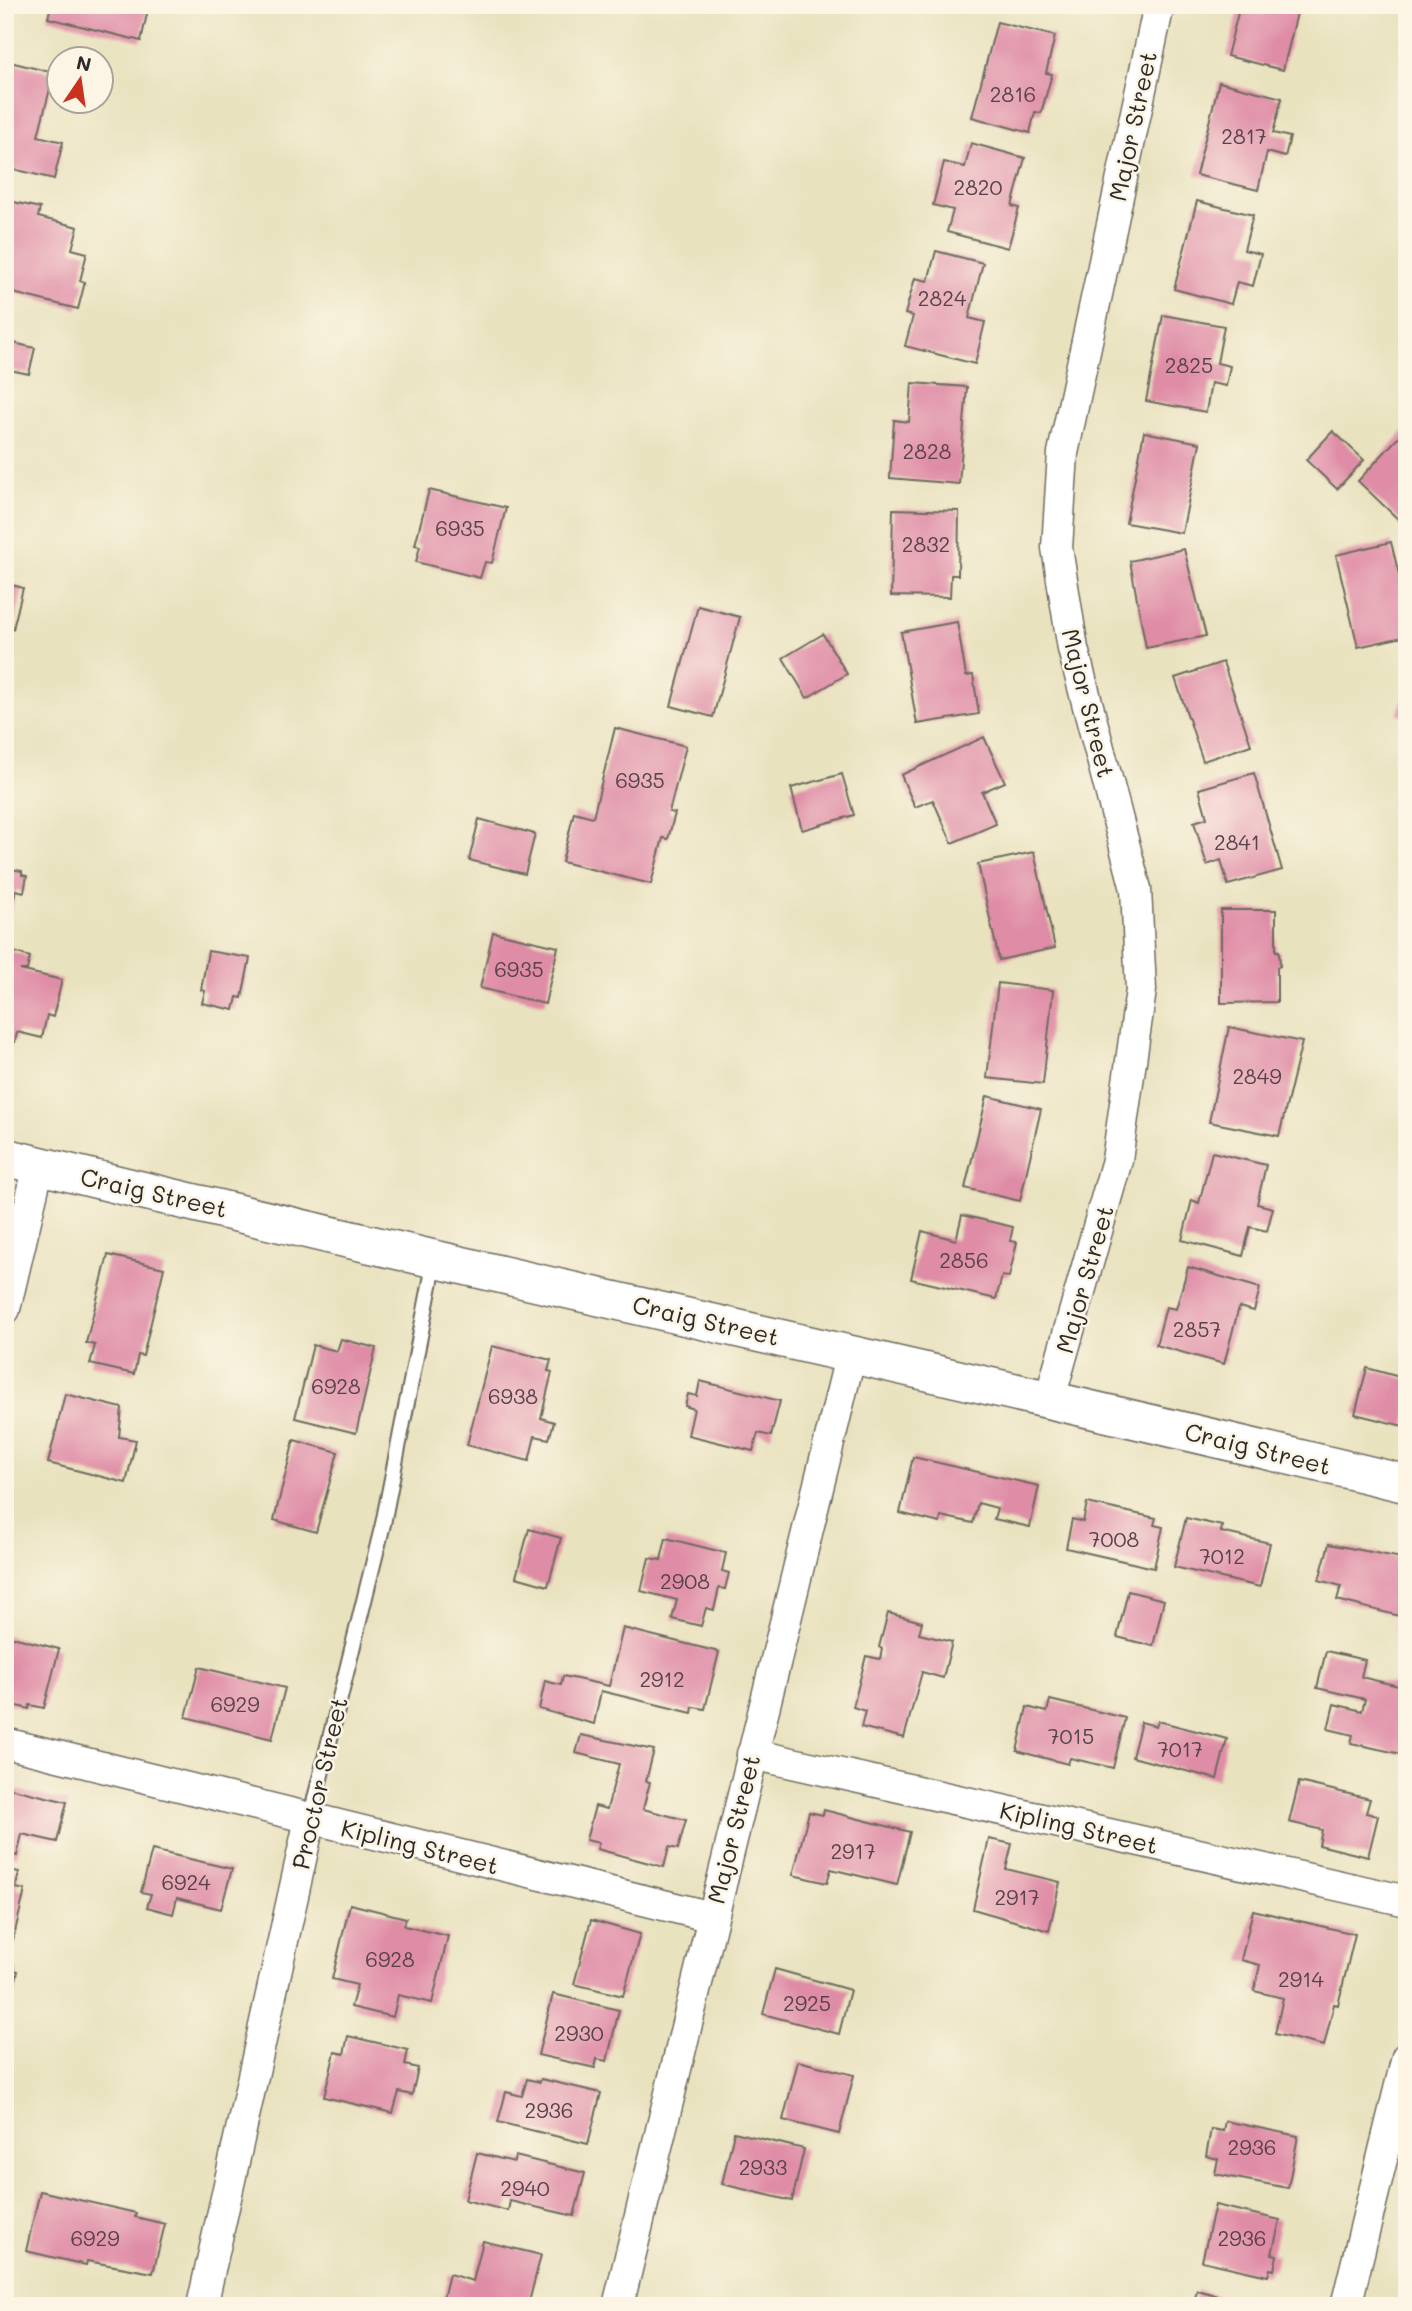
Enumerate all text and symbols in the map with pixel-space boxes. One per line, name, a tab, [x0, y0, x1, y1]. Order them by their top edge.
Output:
north arrow	[46, 46, 116, 116]
street label: Major Street	[1101, 48, 1163, 204]
text: N	[74, 49, 94, 77]
house number: 2816	[990, 80, 1036, 107]
house number: 2817	[1221, 122, 1267, 149]
house number: 2820	[953, 173, 1003, 200]
house number: 2824	[918, 284, 967, 311]
house number: 2825	[1165, 351, 1213, 378]
house number: 2828	[903, 437, 951, 464]
house number: 6935	[435, 514, 485, 541]
house number: 2832	[902, 530, 950, 557]
street label: Major Street	[1056, 625, 1122, 781]
house number: 6935	[615, 766, 665, 793]
house number: 2841	[1214, 828, 1260, 855]
house number: 6935	[494, 955, 544, 982]
house number: 2849	[1232, 1062, 1282, 1089]
street label: Craig Street	[78, 1160, 230, 1224]
street label: Major Street	[1048, 1201, 1120, 1357]
house number: 2856	[939, 1246, 989, 1273]
street label: Craig Street	[630, 1288, 782, 1352]
house number: 2857	[1173, 1315, 1221, 1342]
house number: 6928	[311, 1372, 361, 1399]
house number: 6938	[488, 1382, 538, 1409]
street label: Craig Street	[1182, 1415, 1334, 1481]
house number: 7008	[1089, 1525, 1139, 1552]
house number: 7012	[1199, 1542, 1245, 1569]
house number: 2908	[660, 1567, 710, 1594]
house number: 2912	[639, 1665, 685, 1692]
house number: 6929	[210, 1690, 260, 1717]
street label: Proctor Street	[284, 1694, 354, 1872]
house number: 7015	[1048, 1722, 1094, 1749]
house number: 7017	[1157, 1735, 1203, 1762]
street label: Major Street	[700, 1751, 766, 1907]
street label: Kipling Street	[997, 1794, 1161, 1860]
street label: Kipling Street	[338, 1811, 502, 1881]
house number: 2917	[830, 1837, 876, 1864]
house number: 6924	[161, 1868, 211, 1895]
house number: 2917	[994, 1883, 1040, 1910]
house number: 6928	[365, 1945, 415, 1972]
house number: 2914	[1278, 1965, 1325, 1992]
house number: 2925	[783, 1989, 831, 2016]
house number: 2930	[554, 2019, 604, 2046]
house number: 2936	[524, 2096, 574, 2123]
house number: 2936	[1227, 2133, 1277, 2160]
house number: 2933	[739, 2153, 787, 2180]
house number: 2940	[500, 2174, 550, 2201]
house number: 6929	[70, 2224, 120, 2251]
house number: 2936	[1217, 2224, 1267, 2251]

